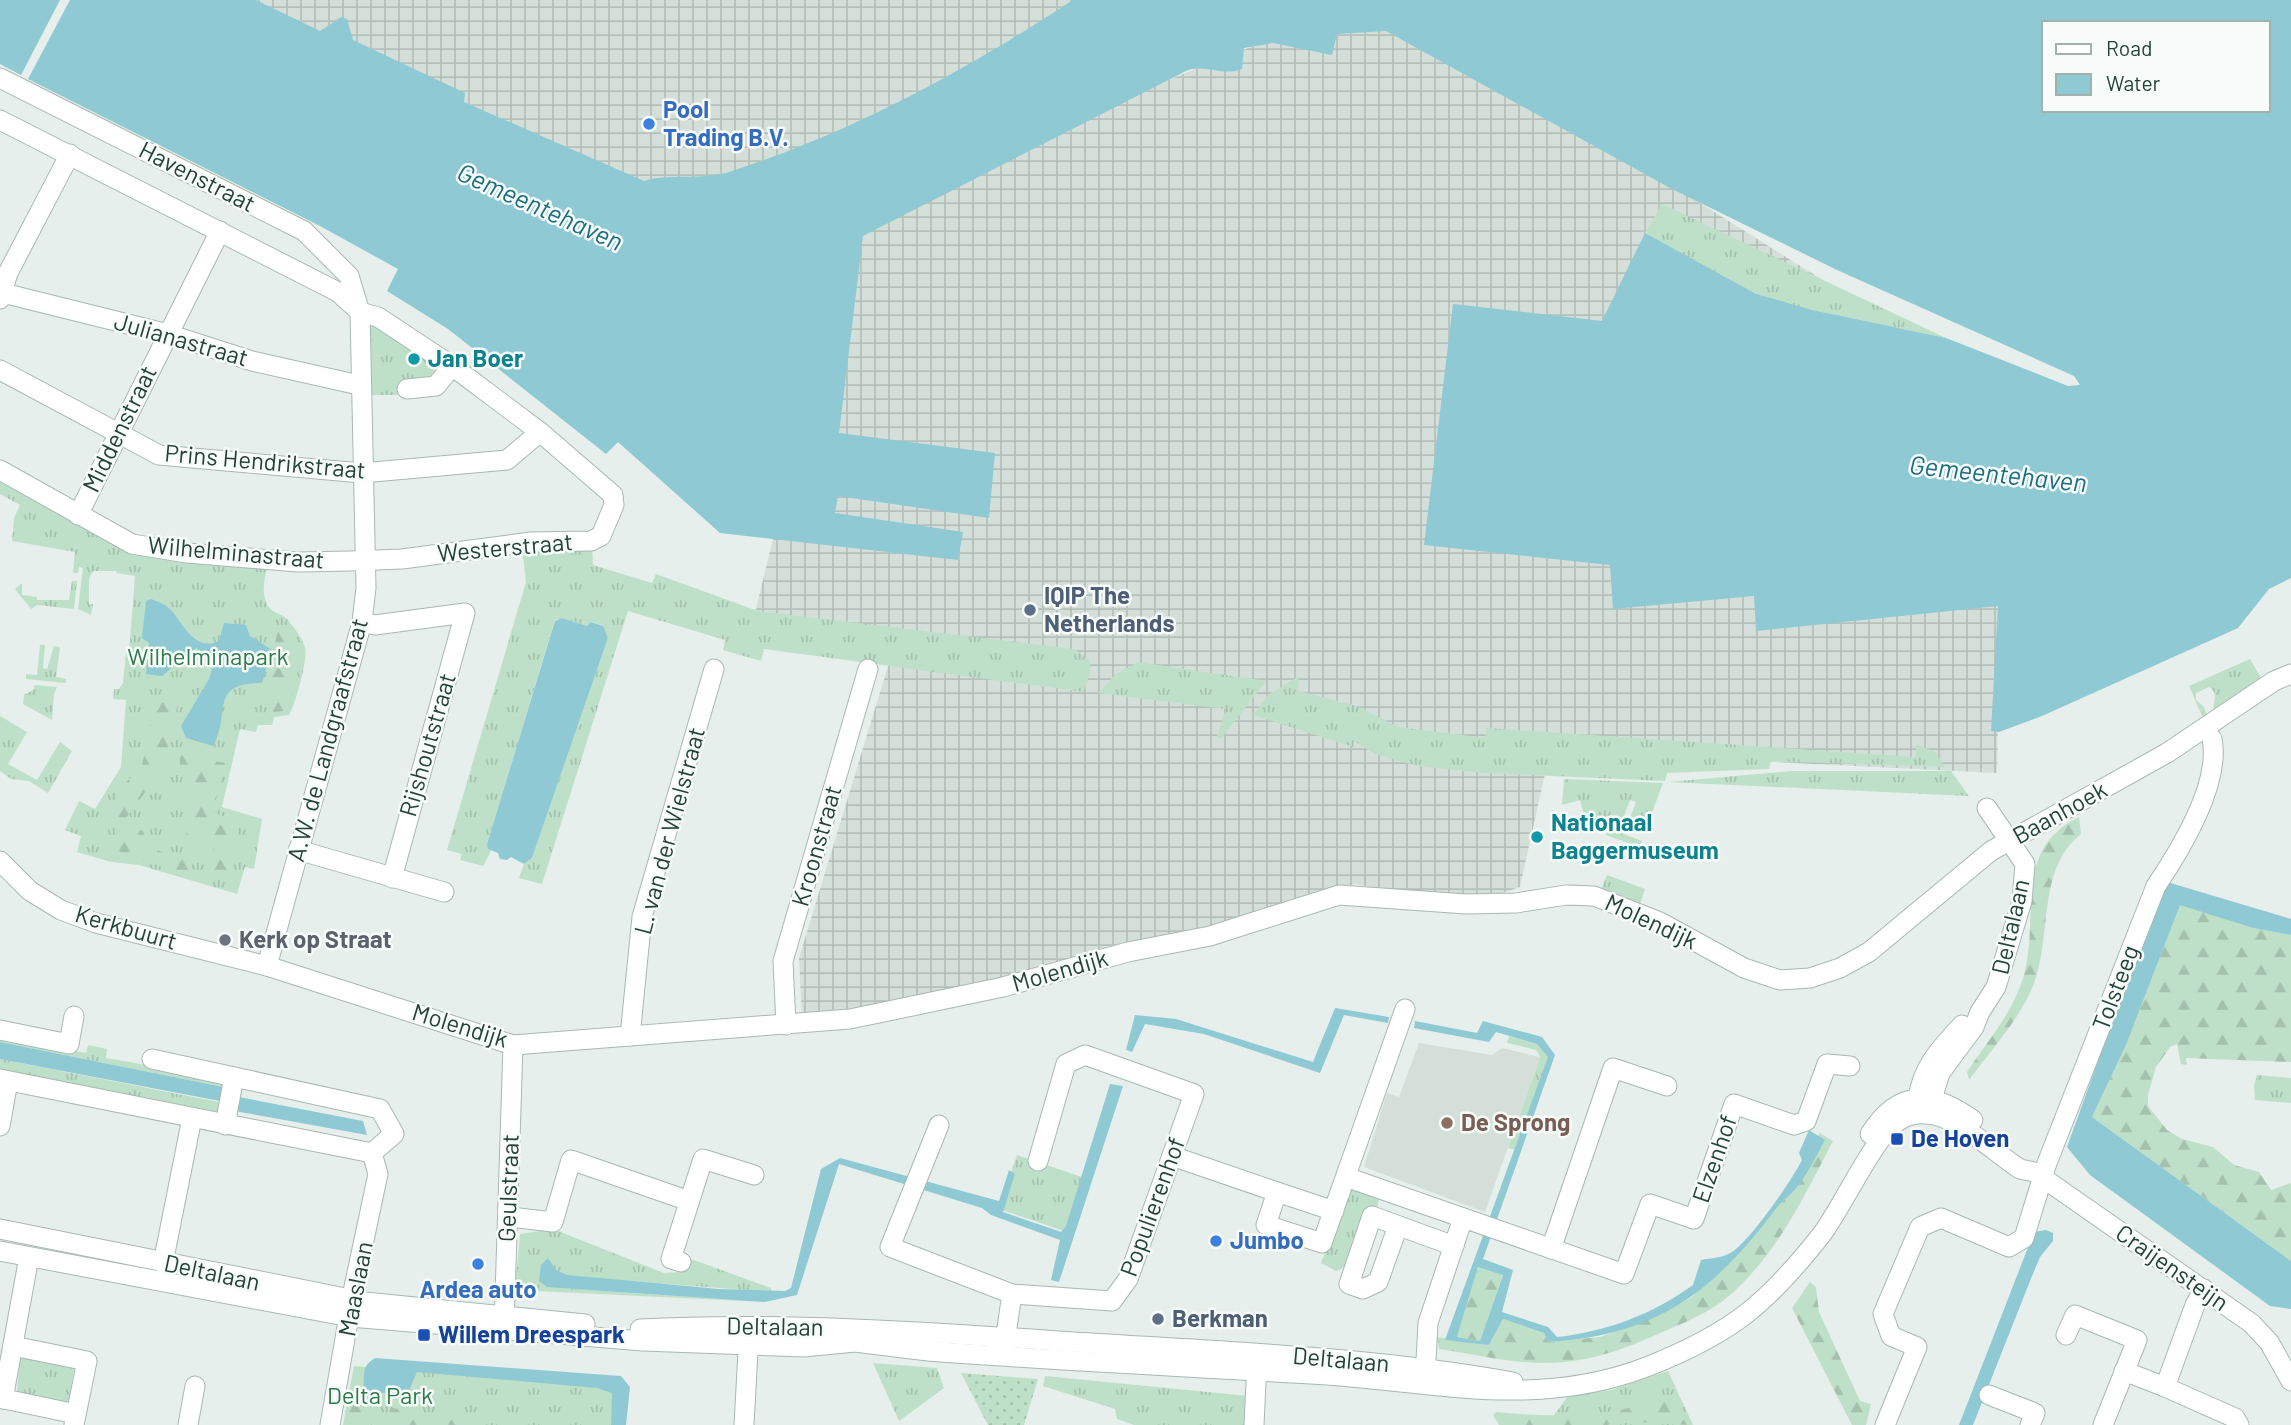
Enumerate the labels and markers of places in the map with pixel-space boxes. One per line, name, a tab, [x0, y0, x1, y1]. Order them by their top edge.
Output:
place label: Pool Trading B.V.	[663, 94, 789, 151]
marker: Pool Trading B.V.	[641, 116, 657, 132]
place label: Jan Boer	[428, 343, 523, 372]
marker: Jan Boer	[406, 351, 422, 367]
place label: IQIP The Netherlands	[1044, 580, 1174, 637]
marker: IQIP The Netherlands	[1022, 602, 1038, 618]
place label: Nationaal Baggermuseum	[1551, 807, 1719, 864]
marker: Nationaal Baggermuseum	[1529, 829, 1545, 845]
place label: Kerk op Straat	[239, 924, 392, 953]
marker: Kerk op Straat	[217, 932, 233, 948]
place label: De Sprong	[1461, 1107, 1570, 1136]
marker: De Sprong	[1439, 1115, 1455, 1131]
place label: De Hoven	[1911, 1123, 2009, 1152]
marker: De Hoven	[1889, 1131, 1905, 1147]
place label: Jumbo	[1230, 1225, 1304, 1254]
marker: Jumbo	[1208, 1233, 1224, 1249]
marker: Ardea auto	[470, 1256, 486, 1272]
place label: Ardea auto	[419, 1274, 537, 1303]
place label: Berkman	[1172, 1303, 1268, 1332]
marker: Berkman	[1150, 1311, 1166, 1327]
place label: Willem Dreespark	[438, 1319, 625, 1348]
marker: Willem Dreespark	[416, 1327, 432, 1343]

